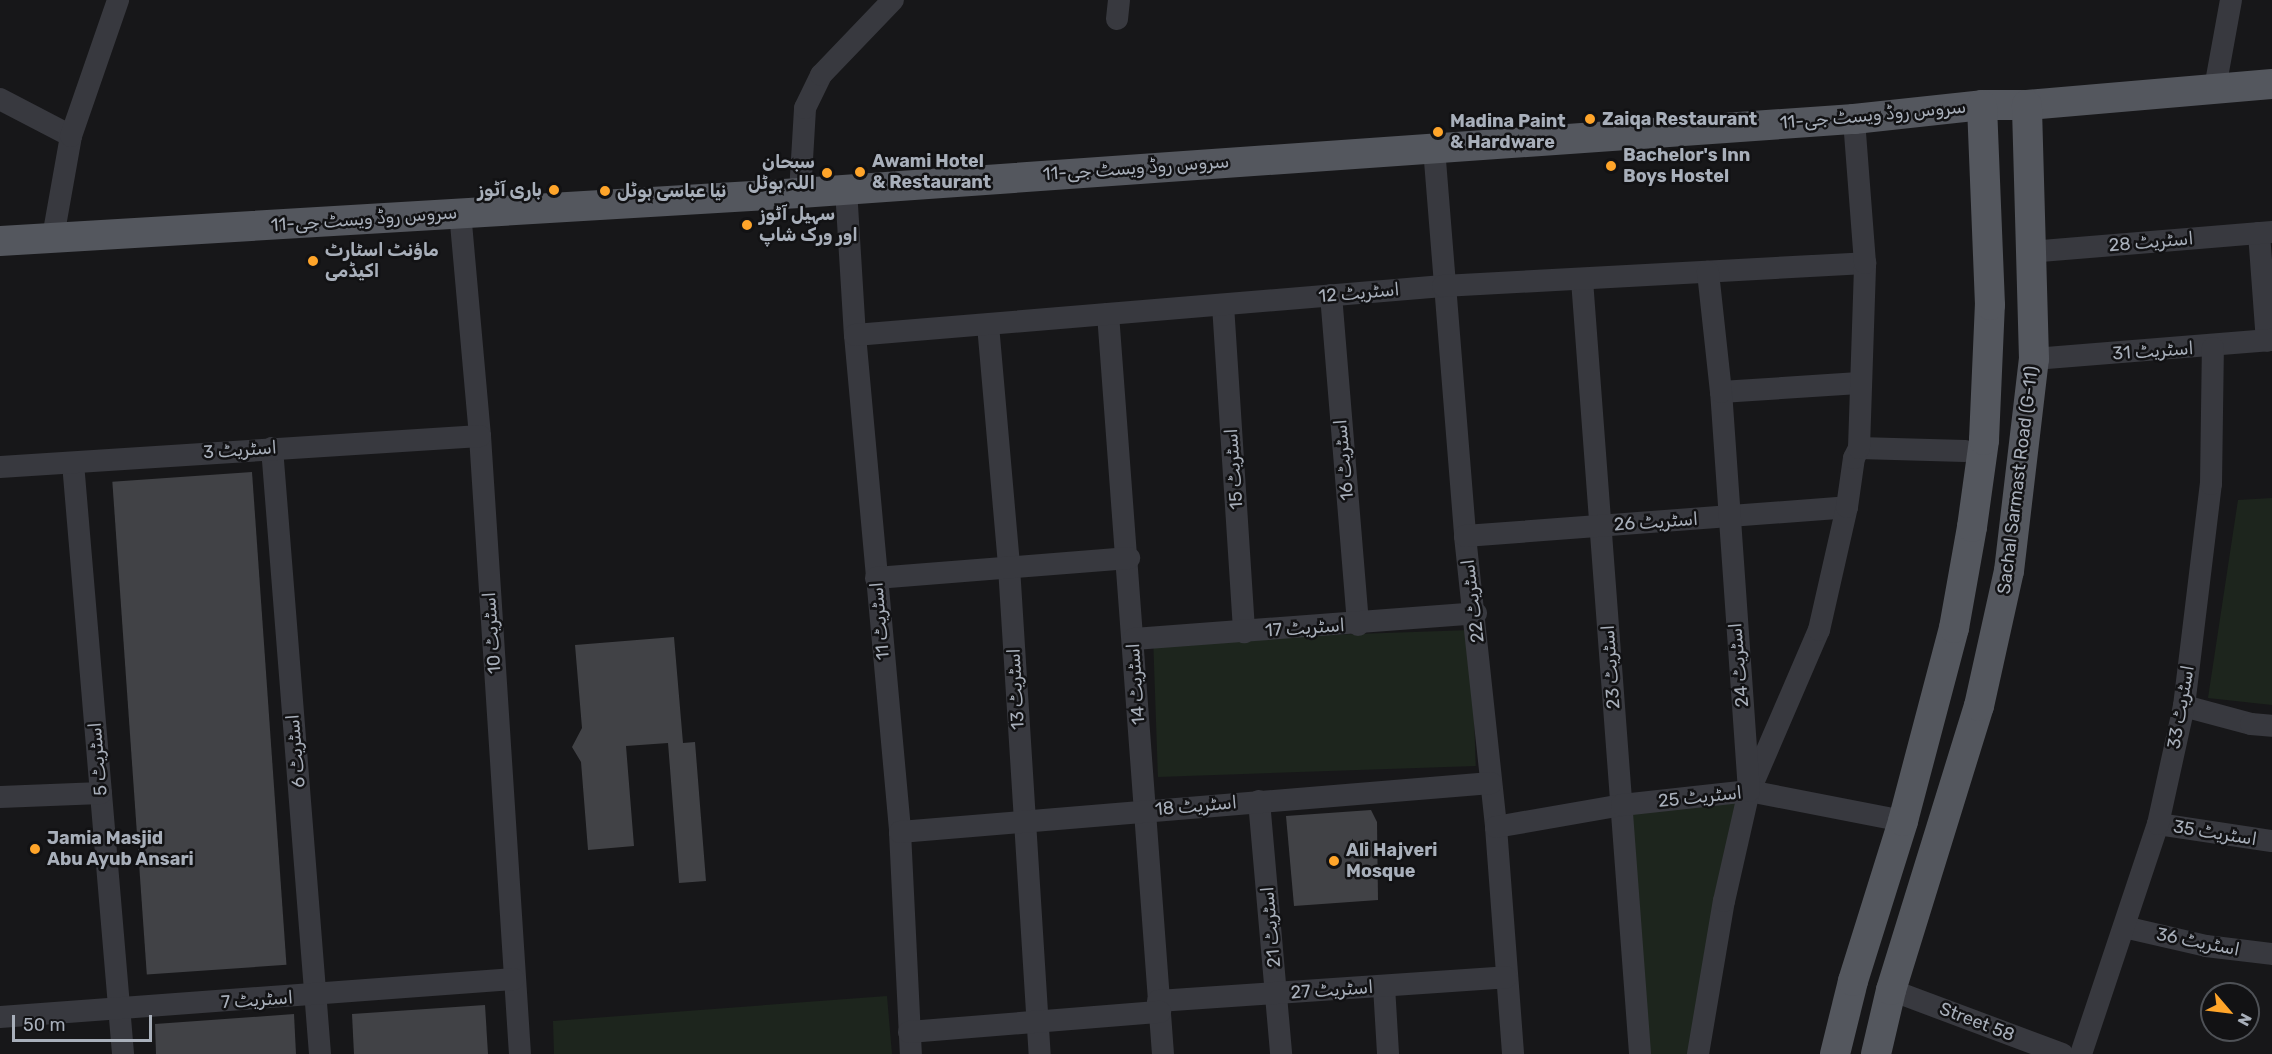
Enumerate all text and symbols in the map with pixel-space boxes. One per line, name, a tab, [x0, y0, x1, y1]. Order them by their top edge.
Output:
street label: سروس روڈ ویسٹ جی-11	[1779, 96, 1967, 134]
place label: Zaiqa Restaurant	[1602, 108, 1757, 130]
place label: Madina Paint & Hardware	[1450, 111, 1566, 154]
marker: Zaiqa Restaurant	[1583, 112, 1597, 126]
marker: Madina Paint & Hardware	[1431, 125, 1445, 139]
place label: Bachelor's Inn Boys Hostel	[1623, 145, 1750, 188]
place label: Awami Hotel & Restaurant	[872, 151, 991, 194]
street label: سروس روڈ ویسٹ جی-11	[1042, 151, 1230, 185]
place label: سبحان اللہ ہوٹل	[748, 152, 815, 195]
marker: Bachelor's Inn Boys Hostel	[1604, 159, 1618, 173]
marker: Awami Hotel & Restaurant	[853, 165, 867, 179]
marker: سبحان اللہ ہوٹل	[820, 166, 834, 180]
place label: باری آٹوز	[478, 179, 542, 201]
place label: نیا عباسی ہوٹل	[617, 180, 726, 202]
marker: باری آٹوز	[547, 183, 561, 197]
marker: نیا عباسی ہوٹل	[598, 184, 612, 198]
street label: سروس روڈ ویسٹ جی-11	[270, 202, 458, 236]
place label: سہیل آٹوز اور ورک شاپ	[759, 204, 858, 246]
marker: سہیل آٹوز اور ورک شاپ	[740, 218, 754, 232]
street label: اسٹریٹ 28	[2108, 228, 2194, 256]
place label: ماؤنٹ اسٹارٹ اکیڈمی	[325, 240, 439, 282]
marker: ماؤنٹ اسٹارٹ اکیڈمی	[306, 254, 320, 268]
street label: اسٹریٹ 12	[1318, 279, 1400, 307]
street label: اسٹریٹ 31	[2112, 337, 2194, 365]
street label: Sachal Sarmast Road (G-11)	[1993, 365, 2043, 595]
street label: اسٹریٹ 16	[1330, 418, 1358, 502]
street label: اسٹریٹ 15	[1220, 428, 1248, 510]
street label: اسٹریٹ 3	[202, 437, 278, 463]
street label: اسٹریٹ 26	[1613, 508, 1699, 536]
street label: اسٹریٹ 22	[1457, 558, 1489, 644]
street label: اسٹریٹ 11	[866, 581, 894, 661]
street label: اسٹریٹ 10	[478, 591, 506, 675]
street label: اسٹریٹ 17	[1264, 614, 1346, 642]
street label: اسٹریٹ 24	[1725, 622, 1753, 708]
street label: اسٹریٹ 23	[1597, 624, 1625, 710]
street label: اسٹریٹ 14	[1122, 642, 1150, 726]
street label: اسٹریٹ 13	[1003, 648, 1029, 730]
street label: اسٹریٹ 33	[2163, 663, 2199, 751]
street label: اسٹریٹ 6	[282, 713, 310, 789]
street label: اسٹریٹ 5	[84, 721, 112, 797]
street label: اسٹریٹ 25	[1657, 782, 1743, 812]
street label: اسٹریٹ 18	[1154, 792, 1238, 820]
street label: اسٹریٹ 35	[2172, 816, 2258, 850]
place label: Jamia Masjid Abu Ayub Ansari	[47, 828, 195, 870]
place label: Ali Hajveri Mosque	[1346, 840, 1437, 882]
marker: Jamia Masjid Abu Ayub Ansari	[28, 842, 42, 856]
marker: Ali Hajveri Mosque	[1327, 854, 1341, 868]
street label: اسٹریٹ 21	[1257, 886, 1285, 968]
street label: اسٹریٹ 36	[2154, 923, 2242, 961]
street label: اسٹریٹ 27	[1290, 976, 1374, 1004]
north arrow	[2200, 982, 2260, 1042]
street label: اسٹریٹ 7	[220, 987, 294, 1013]
street label: Street 58	[1936, 998, 2018, 1046]
scale bar	[15, 1003, 154, 1041]
text: N	[2233, 1010, 2256, 1029]
text: 50 m	[23, 1014, 66, 1036]

